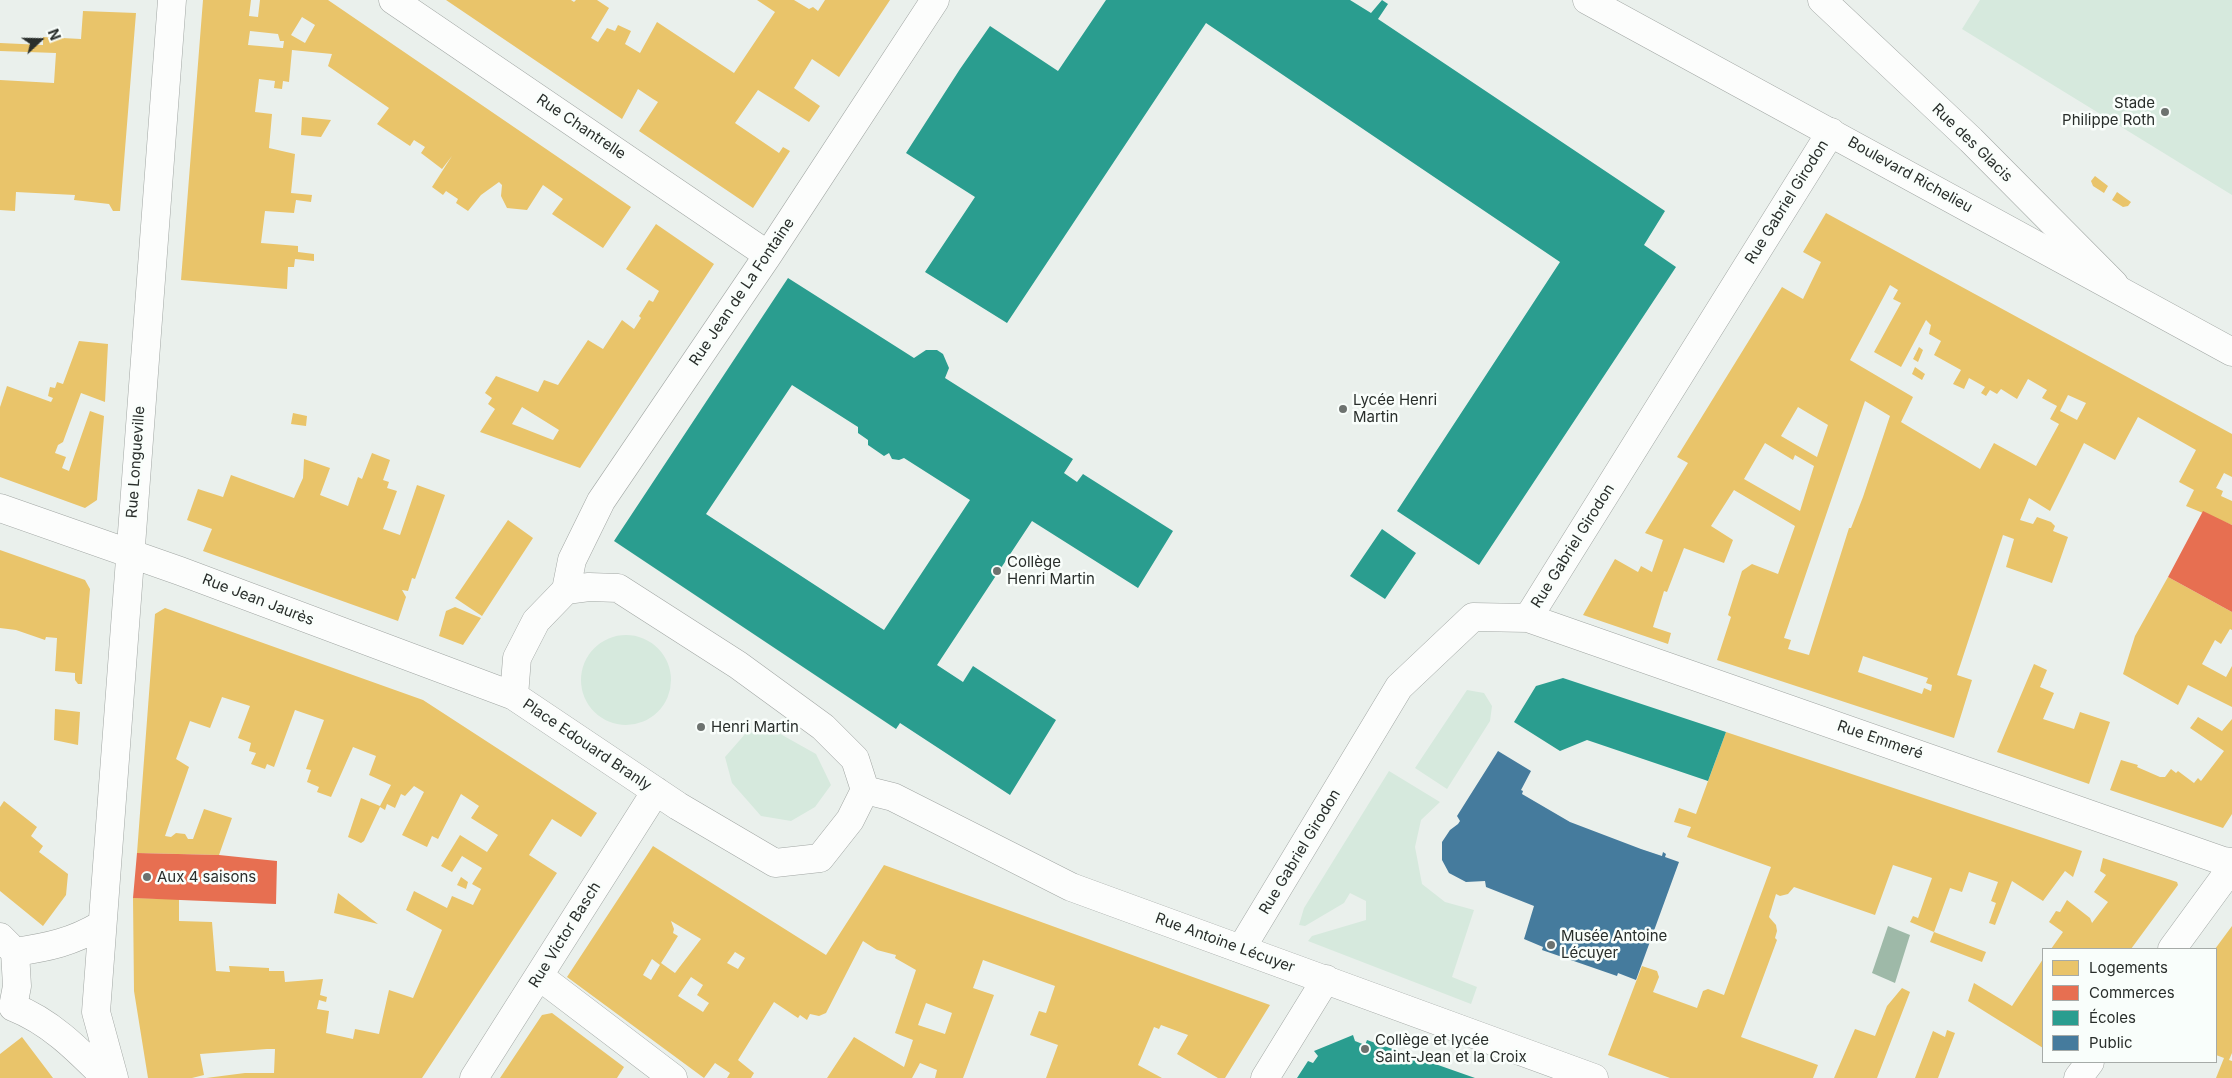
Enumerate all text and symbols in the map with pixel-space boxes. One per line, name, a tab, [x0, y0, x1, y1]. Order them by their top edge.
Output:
north arrow	[15, 15, 65, 65]
text: N	[45, 26, 64, 42]
street label: Rue Chantrelle	[533, 91, 629, 163]
place label: Stade Philippe Roth	[2062, 94, 2155, 129]
street label: Rue des Glacis	[1928, 100, 2016, 186]
marker: Stade Philippe Roth	[2159, 106, 2171, 118]
street label: Boulevard Richelieu	[1845, 133, 1975, 217]
street label: Rue Gabriel Girodon	[1742, 137, 1832, 267]
street label: Rue Jean de La Fontaine	[686, 215, 798, 369]
place label: Lycée Henri Martin	[1353, 391, 1437, 426]
marker: Lycée Henri Martin	[1337, 403, 1349, 415]
street label: Rue Longueville	[123, 405, 149, 519]
street label: Rue Gabriel Girodon	[1528, 481, 1618, 611]
place label: Collège Henri Martin	[1007, 553, 1095, 588]
marker: Collège Henri Martin	[991, 565, 1003, 577]
street label: Rue Jean Jaurès	[200, 570, 316, 630]
street label: Place Edouard Branly	[519, 695, 655, 795]
street label: Rue Emmeré	[1835, 717, 1925, 763]
place label: Henri Martin	[711, 718, 799, 736]
marker: Henri Martin	[695, 721, 707, 733]
street label: Rue Gabriel Girodon	[1256, 786, 1344, 918]
place label: Aux 4 saisons	[157, 868, 256, 886]
marker: Aux 4 saisons	[141, 871, 153, 883]
street label: Rue Victor Basch	[525, 879, 605, 991]
street label: Rue Antoine Lécuyer	[1153, 909, 1297, 977]
place label: Musée Antoine Lécuyer	[1561, 927, 1667, 962]
marker: Musée Antoine Lécuyer	[1545, 939, 1557, 951]
legend	[2042, 948, 2217, 1063]
text: Logements	[2089, 958, 2168, 977]
text: Commerces	[2089, 983, 2175, 1002]
text: Écoles	[2089, 1008, 2136, 1027]
place label: Collège et lycée Saint-Jean et la Croix	[1375, 1031, 1527, 1066]
text: Public	[2089, 1033, 2132, 1052]
marker: Collège et lycée Saint-Jean et la Croix	[1359, 1043, 1371, 1055]

